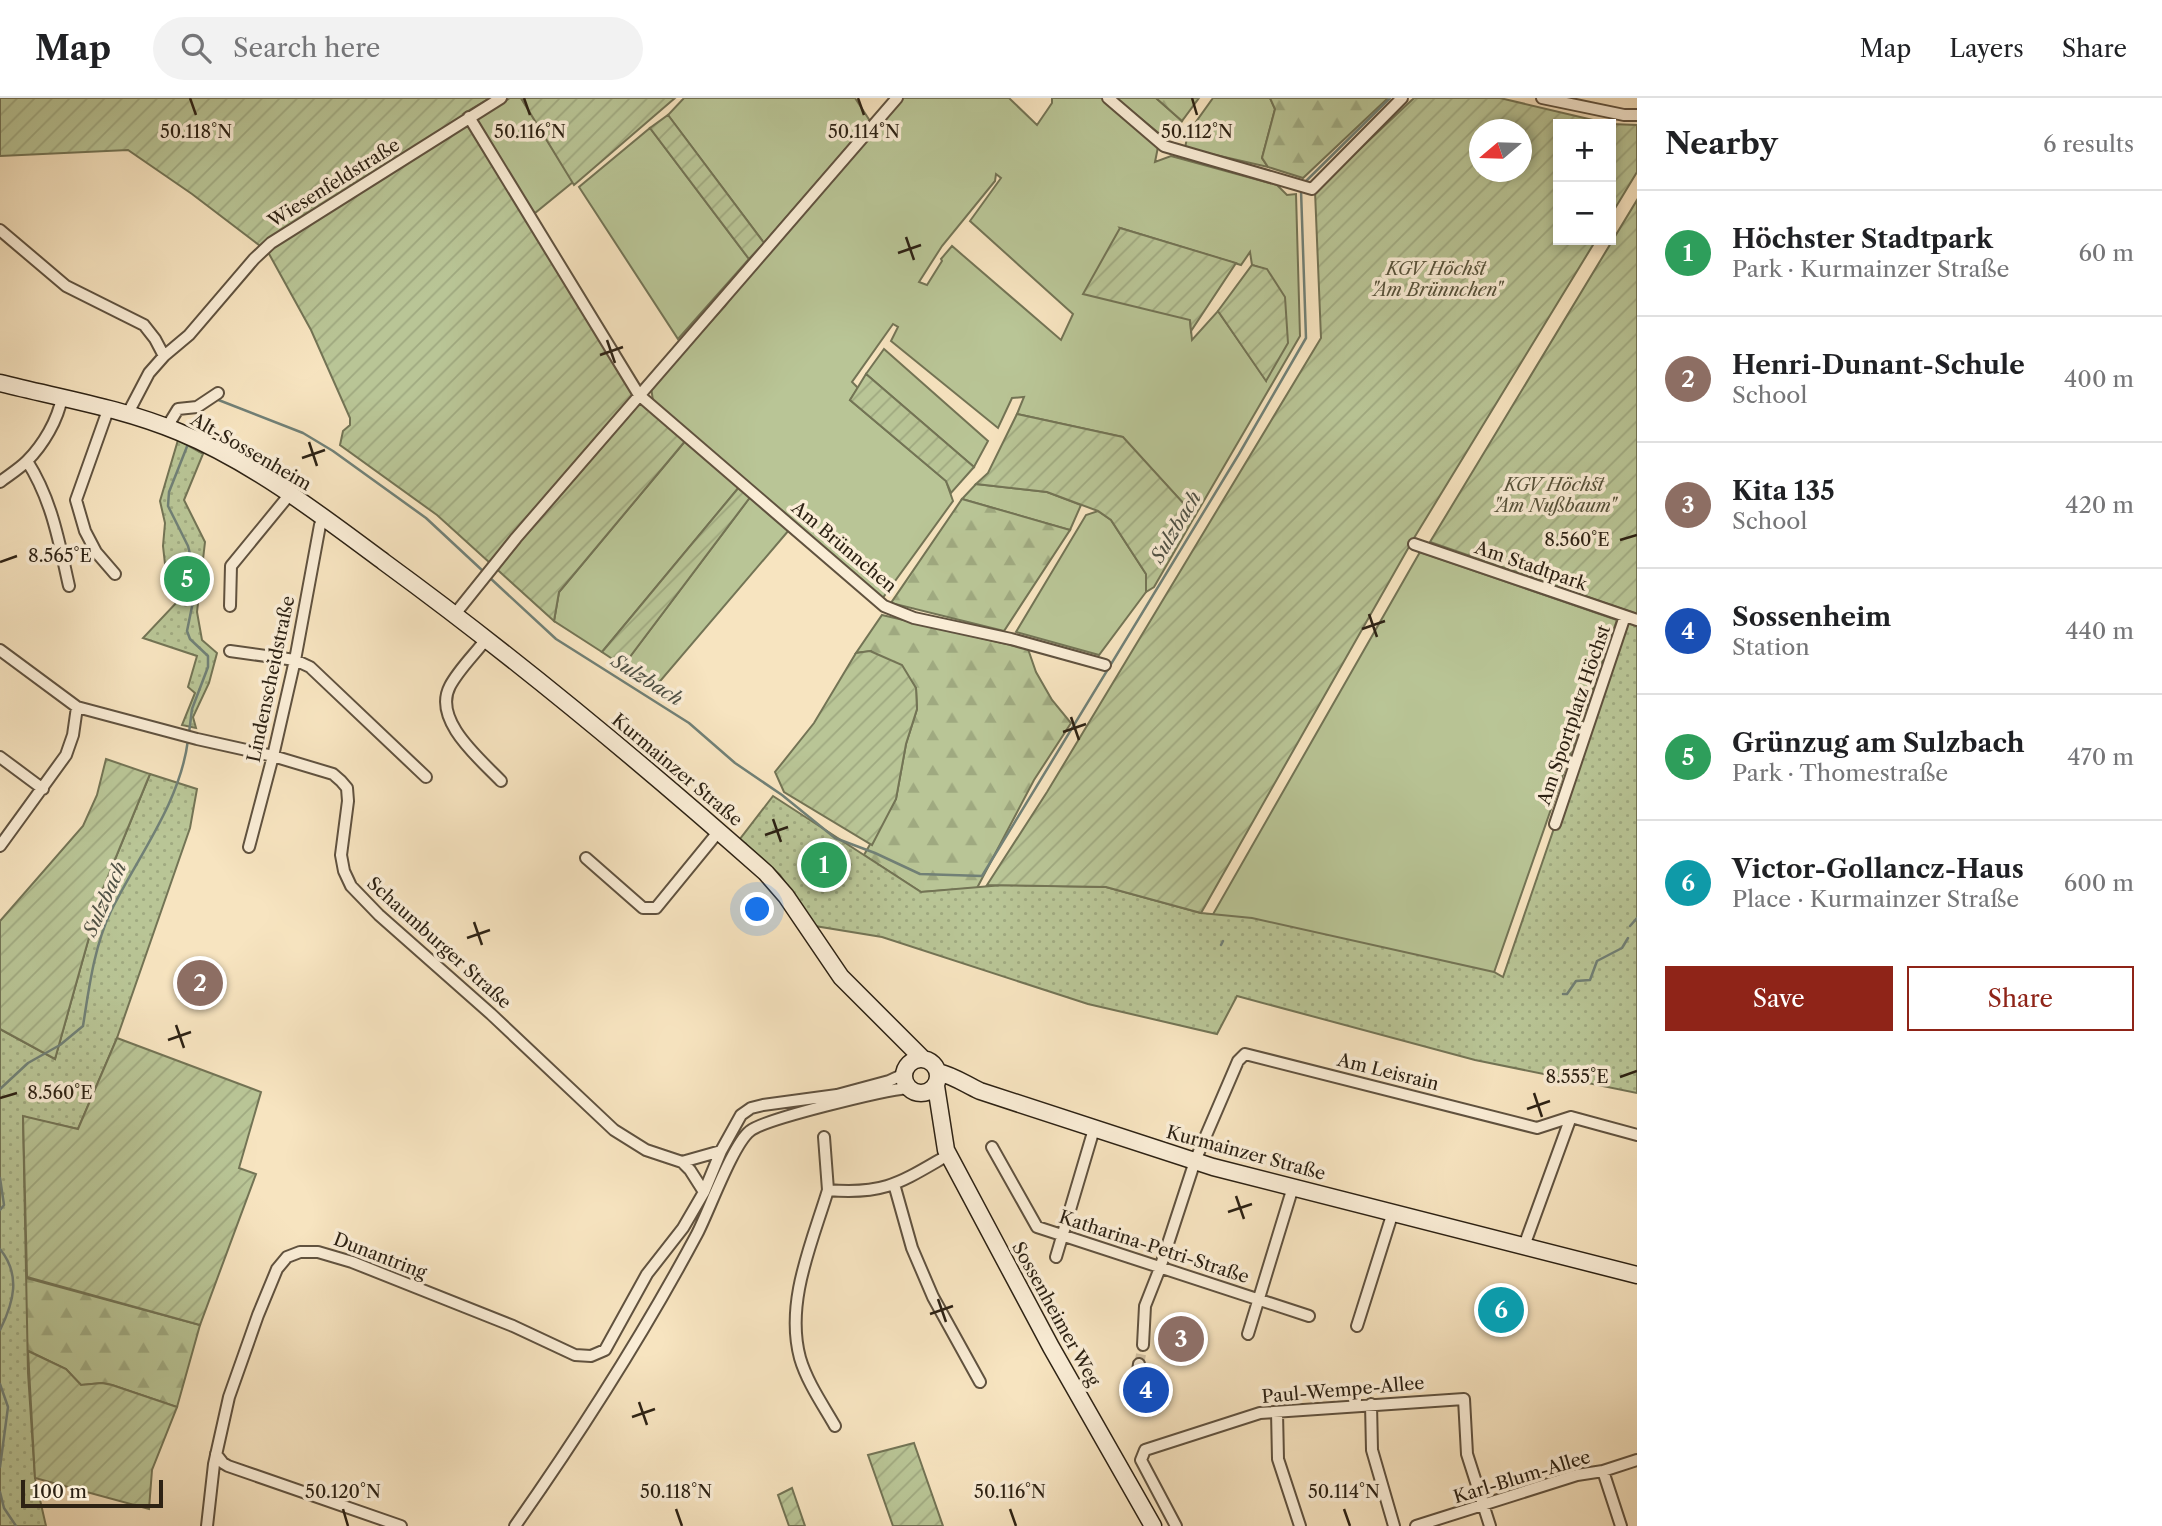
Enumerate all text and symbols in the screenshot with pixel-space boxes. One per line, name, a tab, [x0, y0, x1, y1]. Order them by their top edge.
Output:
search box	[153, 17, 643, 80]
text: Map	[35, 28, 111, 69]
icon: search	[177, 29, 215, 67]
text: Search here	[233, 32, 380, 64]
text: Map	[1860, 34, 1911, 63]
text: Layers	[1949, 34, 2024, 63]
text: Share	[2062, 34, 2127, 63]
north arrow	[1469, 119, 1532, 182]
map controls	[1553, 119, 1616, 245]
button: +	[1553, 119, 1616, 182]
text: 50.118°N	[160, 121, 232, 143]
text: 50.116°N	[494, 121, 566, 143]
text: 50.114°N	[828, 121, 900, 143]
text: 50.112°N	[1161, 121, 1233, 143]
text: Nearby	[1665, 125, 1778, 162]
text: 6 results	[2043, 130, 2134, 158]
street label: Wiesenfeldstraße	[263, 134, 404, 233]
button: −	[1553, 182, 1616, 245]
text: Höchster Stadtpark	[1732, 223, 1993, 255]
text: 1	[1683, 239, 1693, 267]
text: 60 m	[2078, 239, 2134, 267]
text: Park · Kurmainzer Straße	[1732, 255, 2009, 283]
park label: KGV Höchst "Am Brünnchen"	[1370, 258, 1505, 301]
text: Henri-Dunant-Schule	[1732, 349, 2025, 381]
text: 2	[1681, 365, 1695, 393]
text: 400 m	[2064, 365, 2134, 393]
text: School	[1732, 381, 1807, 409]
street label: Alt-Sossenheim	[186, 408, 315, 496]
park label: KGV Höchst "Am Nußbaum"	[1493, 474, 1619, 517]
text: Kita 135	[1732, 475, 1834, 507]
water label: Sulzbach	[1145, 487, 1206, 568]
text: 3	[1682, 491, 1695, 519]
text: 420 m	[2065, 491, 2134, 519]
street label: Am Brünnchen	[786, 496, 901, 597]
text: School	[1732, 507, 1807, 535]
text: 8.560°E	[1544, 529, 1610, 551]
street label: Am Stadtpark	[1471, 536, 1592, 596]
text: 8.565°E	[28, 545, 92, 567]
pin: 5	[164, 553, 210, 605]
street label: Lindenscheidstraße	[243, 594, 299, 764]
text: Sossenheim	[1732, 601, 1891, 633]
text: 4	[1681, 617, 1695, 645]
text: 440 m	[2065, 617, 2134, 645]
street label: Am Sportplatz Höchst	[1533, 622, 1615, 809]
text: Station	[1732, 633, 1810, 661]
water label: Sulzbach	[607, 649, 687, 711]
street label: Kurmainzer Straße	[607, 709, 747, 831]
text: Grünzug am Sulzbach	[1732, 727, 2025, 759]
text: 5	[1682, 743, 1694, 771]
text: 470 m	[2067, 743, 2134, 771]
text: Park · Thomestraße	[1732, 759, 1948, 787]
pin: 1	[801, 839, 847, 891]
text: Victor-Gollancz-Haus	[1732, 853, 2024, 885]
water label: Sulzbach	[78, 858, 132, 941]
text: 6	[1681, 869, 1695, 897]
text: 600 m	[2064, 869, 2134, 897]
street label: Schaumburger Straße	[362, 872, 516, 1014]
text: Place · Kurmainzer Straße	[1732, 885, 2019, 913]
your location	[740, 892, 774, 926]
pin: 2	[177, 957, 223, 1009]
button: Save	[1665, 966, 1893, 1031]
button: Share	[1907, 966, 2134, 1031]
street label: Am Leisrain	[1334, 1049, 1441, 1095]
text: 8.555°E	[1545, 1066, 1609, 1088]
text: 8.560°E	[27, 1082, 93, 1104]
street label: Kurmainzer Straße	[1164, 1121, 1328, 1185]
street label: Katharina-Petri-Straße	[1056, 1206, 1252, 1288]
street label: Dunantring	[330, 1228, 430, 1284]
street label: Sossenheimer Weg	[1007, 1238, 1105, 1390]
pin: 6	[1478, 1284, 1524, 1336]
pin: 3	[1158, 1313, 1204, 1365]
pin: 4	[1123, 1364, 1169, 1416]
street label: Paul-Wempe-Allee	[1261, 1372, 1425, 1408]
street label: Karl-Blum-Allee	[1451, 1446, 1593, 1508]
scale bar	[21, 1477, 163, 1509]
text: 100 m	[32, 1480, 87, 1503]
text: 50.120°N	[305, 1481, 381, 1503]
text: 50.118°N	[640, 1481, 712, 1503]
text: 50.116°N	[974, 1481, 1046, 1503]
text: 50.114°N	[1308, 1481, 1380, 1503]

